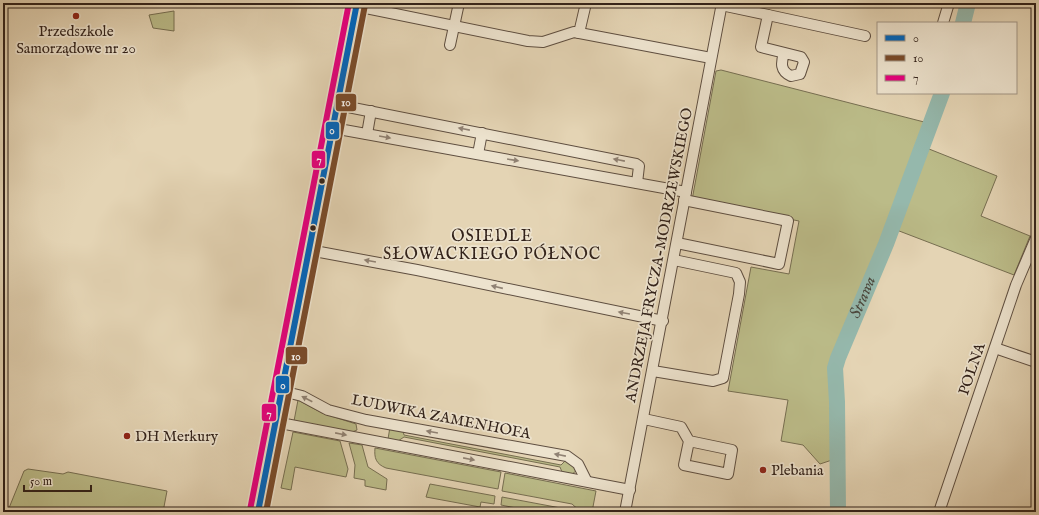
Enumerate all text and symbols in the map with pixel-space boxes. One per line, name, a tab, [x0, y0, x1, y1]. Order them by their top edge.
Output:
marker: Przedszkole Samorządowe nr 20	[71, 11, 81, 21]
place label: Przedszkole Samorządowe nr 20	[16, 22, 136, 58]
legend	[877, 22, 1017, 94]
text: 0	[913, 31, 919, 46]
text: 10	[913, 51, 923, 66]
text: 7	[913, 71, 919, 86]
line badge: 10	[335, 93, 357, 112]
text: 10	[341, 96, 351, 110]
street label: ANDRZEJA FRYCZA-MODRZEWSKIEGO	[621, 106, 697, 405]
line badge: 0	[325, 121, 340, 140]
text: 0	[329, 124, 335, 138]
one-way arrow	[458, 126, 470, 132]
one-way arrow	[379, 134, 391, 140]
line badge: 7	[311, 150, 326, 169]
text: 7	[316, 153, 322, 167]
one-way arrow	[507, 157, 519, 163]
one-way arrow	[613, 157, 625, 163]
unlabelled marker	[317, 176, 327, 186]
unlabelled marker	[308, 223, 318, 233]
district label: OSIEDLE SŁOWACKIEGO PÓŁNOC	[383, 227, 601, 265]
one-way arrow	[364, 258, 376, 264]
water label: Strawa	[846, 274, 881, 322]
one-way arrow	[491, 283, 503, 289]
one-way arrow	[618, 310, 630, 316]
street label: POLNA	[954, 339, 990, 398]
line badge: 10	[285, 346, 308, 365]
text: 10	[291, 350, 301, 364]
line badge: 0	[275, 375, 290, 394]
text: 0	[280, 379, 286, 393]
street label: LUDWIKA ZAMENHOFA	[350, 390, 533, 444]
one-way arrow	[301, 396, 313, 402]
line badge: 7	[261, 403, 277, 422]
text: 7	[266, 407, 272, 421]
place label: DH Merkury	[135, 427, 219, 446]
one-way arrow	[426, 428, 438, 434]
marker: DH Merkury	[122, 431, 132, 441]
one-way arrow	[335, 431, 347, 437]
one-way arrow	[554, 452, 566, 458]
one-way arrow	[463, 456, 475, 462]
place label: Plebania	[771, 461, 824, 480]
marker: Plebania	[758, 465, 768, 475]
scale bar	[24, 467, 91, 493]
text: 50 m	[30, 474, 52, 489]

